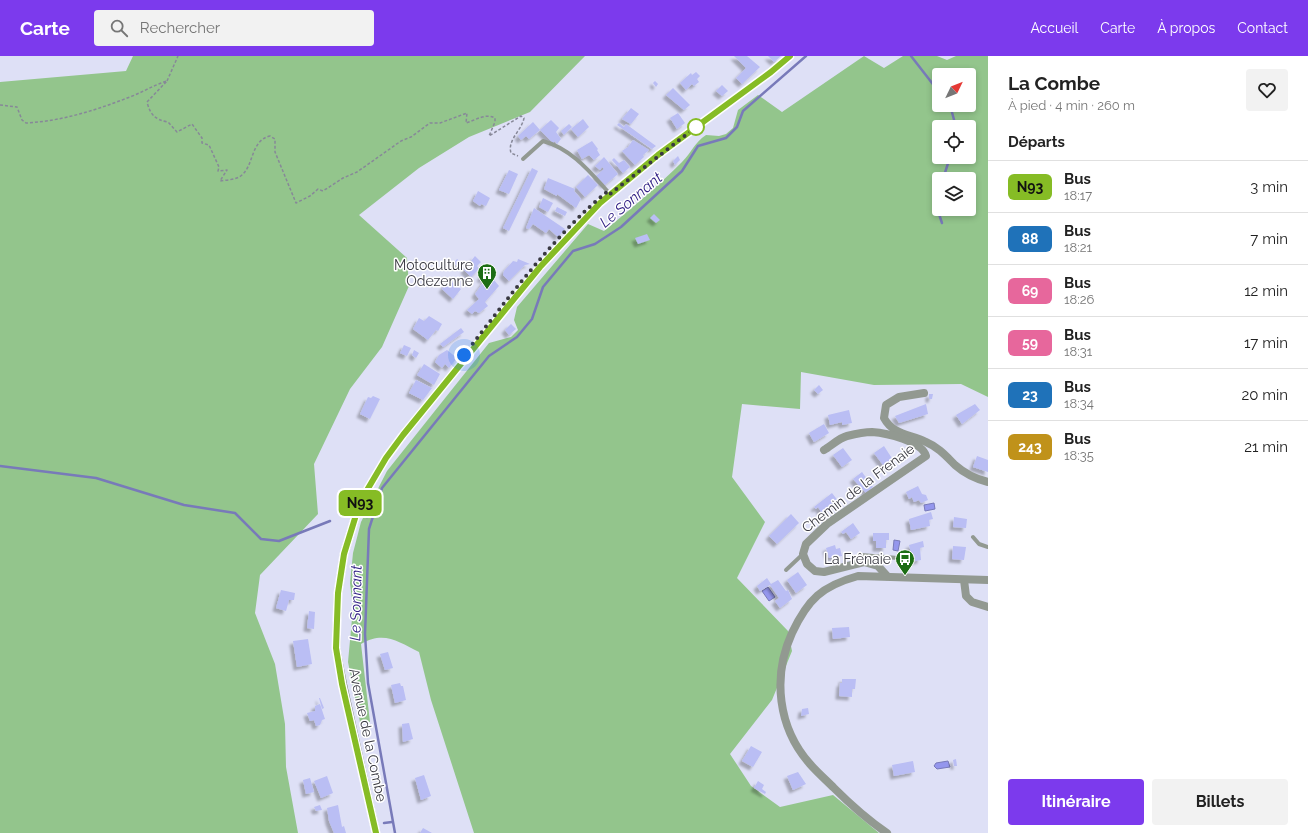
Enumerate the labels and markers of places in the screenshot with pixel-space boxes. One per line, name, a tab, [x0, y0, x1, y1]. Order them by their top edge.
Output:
unlabelled marker	[687, 118, 705, 136]
place label: Motoculture Odezenne	[394, 257, 473, 289]
building icon: Motoculture Odezenne	[476, 262, 498, 290]
bus stop icon: La Frênaie	[894, 548, 916, 576]
place label: La Frênaie	[824, 551, 891, 567]

